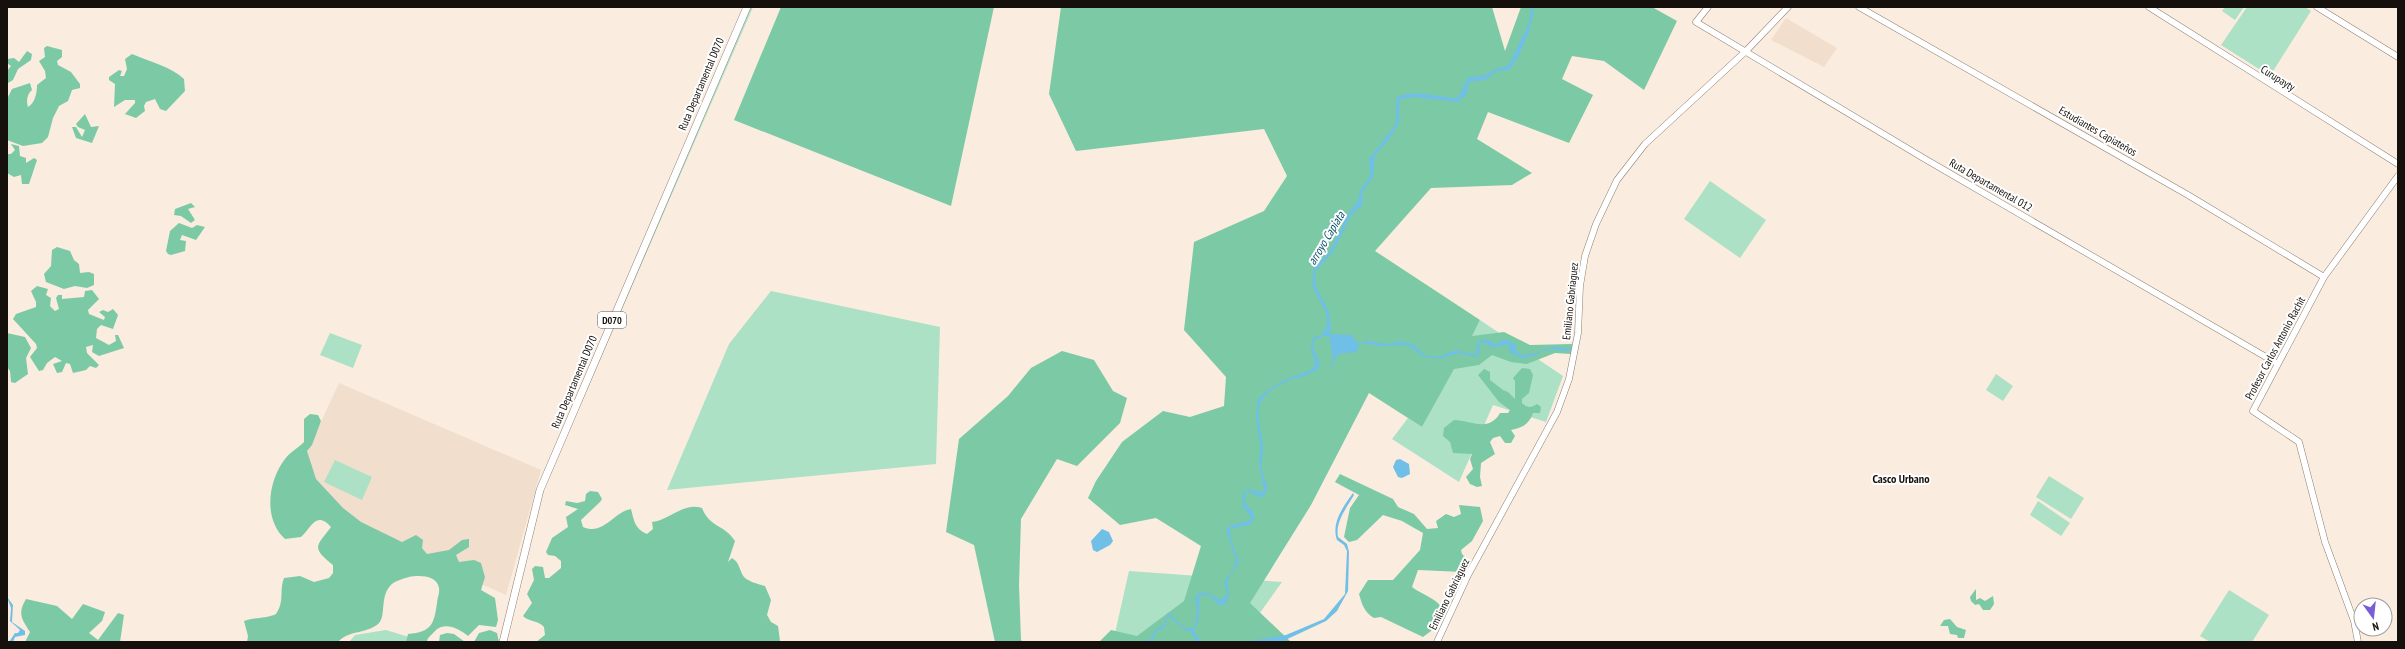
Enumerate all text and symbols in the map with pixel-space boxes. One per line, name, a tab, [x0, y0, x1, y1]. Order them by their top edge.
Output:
street label: Ruta Departamental D070	[675, 35, 727, 133]
street label: Curupayty	[2258, 62, 2299, 94]
street label: Estudiantes Capiateños	[2056, 103, 2140, 159]
street label: Ruta Departamental 012	[1947, 156, 2035, 215]
water label: arroyo Capiata	[1304, 208, 1348, 267]
street label: Emiliano Gabriaguez	[1559, 262, 1581, 340]
street label: Profesor Carlos Antonio Rachit	[2242, 294, 2308, 402]
road number: D070	[598, 312, 626, 328]
street label: Ruta Departamental D070	[548, 333, 600, 431]
district label: Casco Urbano	[1872, 471, 1930, 486]
street label: Emiliano Gabriaguez	[1426, 556, 1472, 632]
north arrow	[2353, 597, 2393, 637]
text: N	[2371, 619, 2380, 634]

